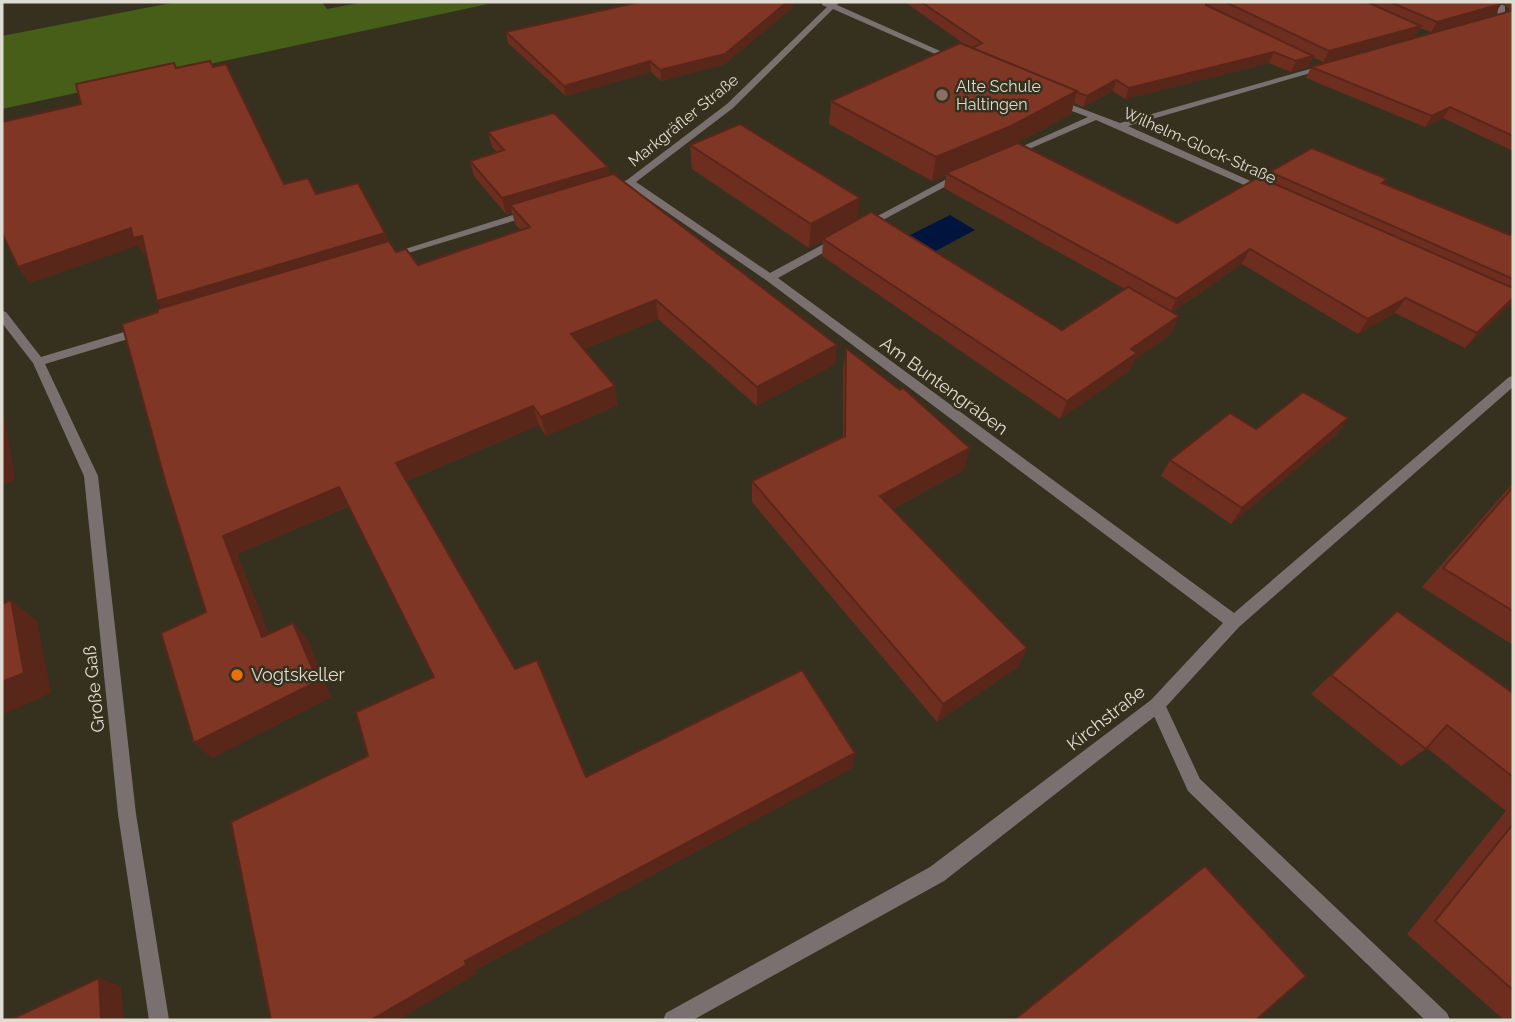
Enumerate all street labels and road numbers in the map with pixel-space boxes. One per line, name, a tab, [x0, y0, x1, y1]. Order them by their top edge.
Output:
street label: Markgräfler Straße	[625, 70, 742, 171]
street label: Wilhelm-Glock-Straße	[1120, 103, 1279, 188]
street label: Am Buntengraben	[876, 332, 1012, 439]
street label: Große Gaß	[78, 644, 109, 734]
street label: Kirchstraße	[1063, 680, 1149, 755]

